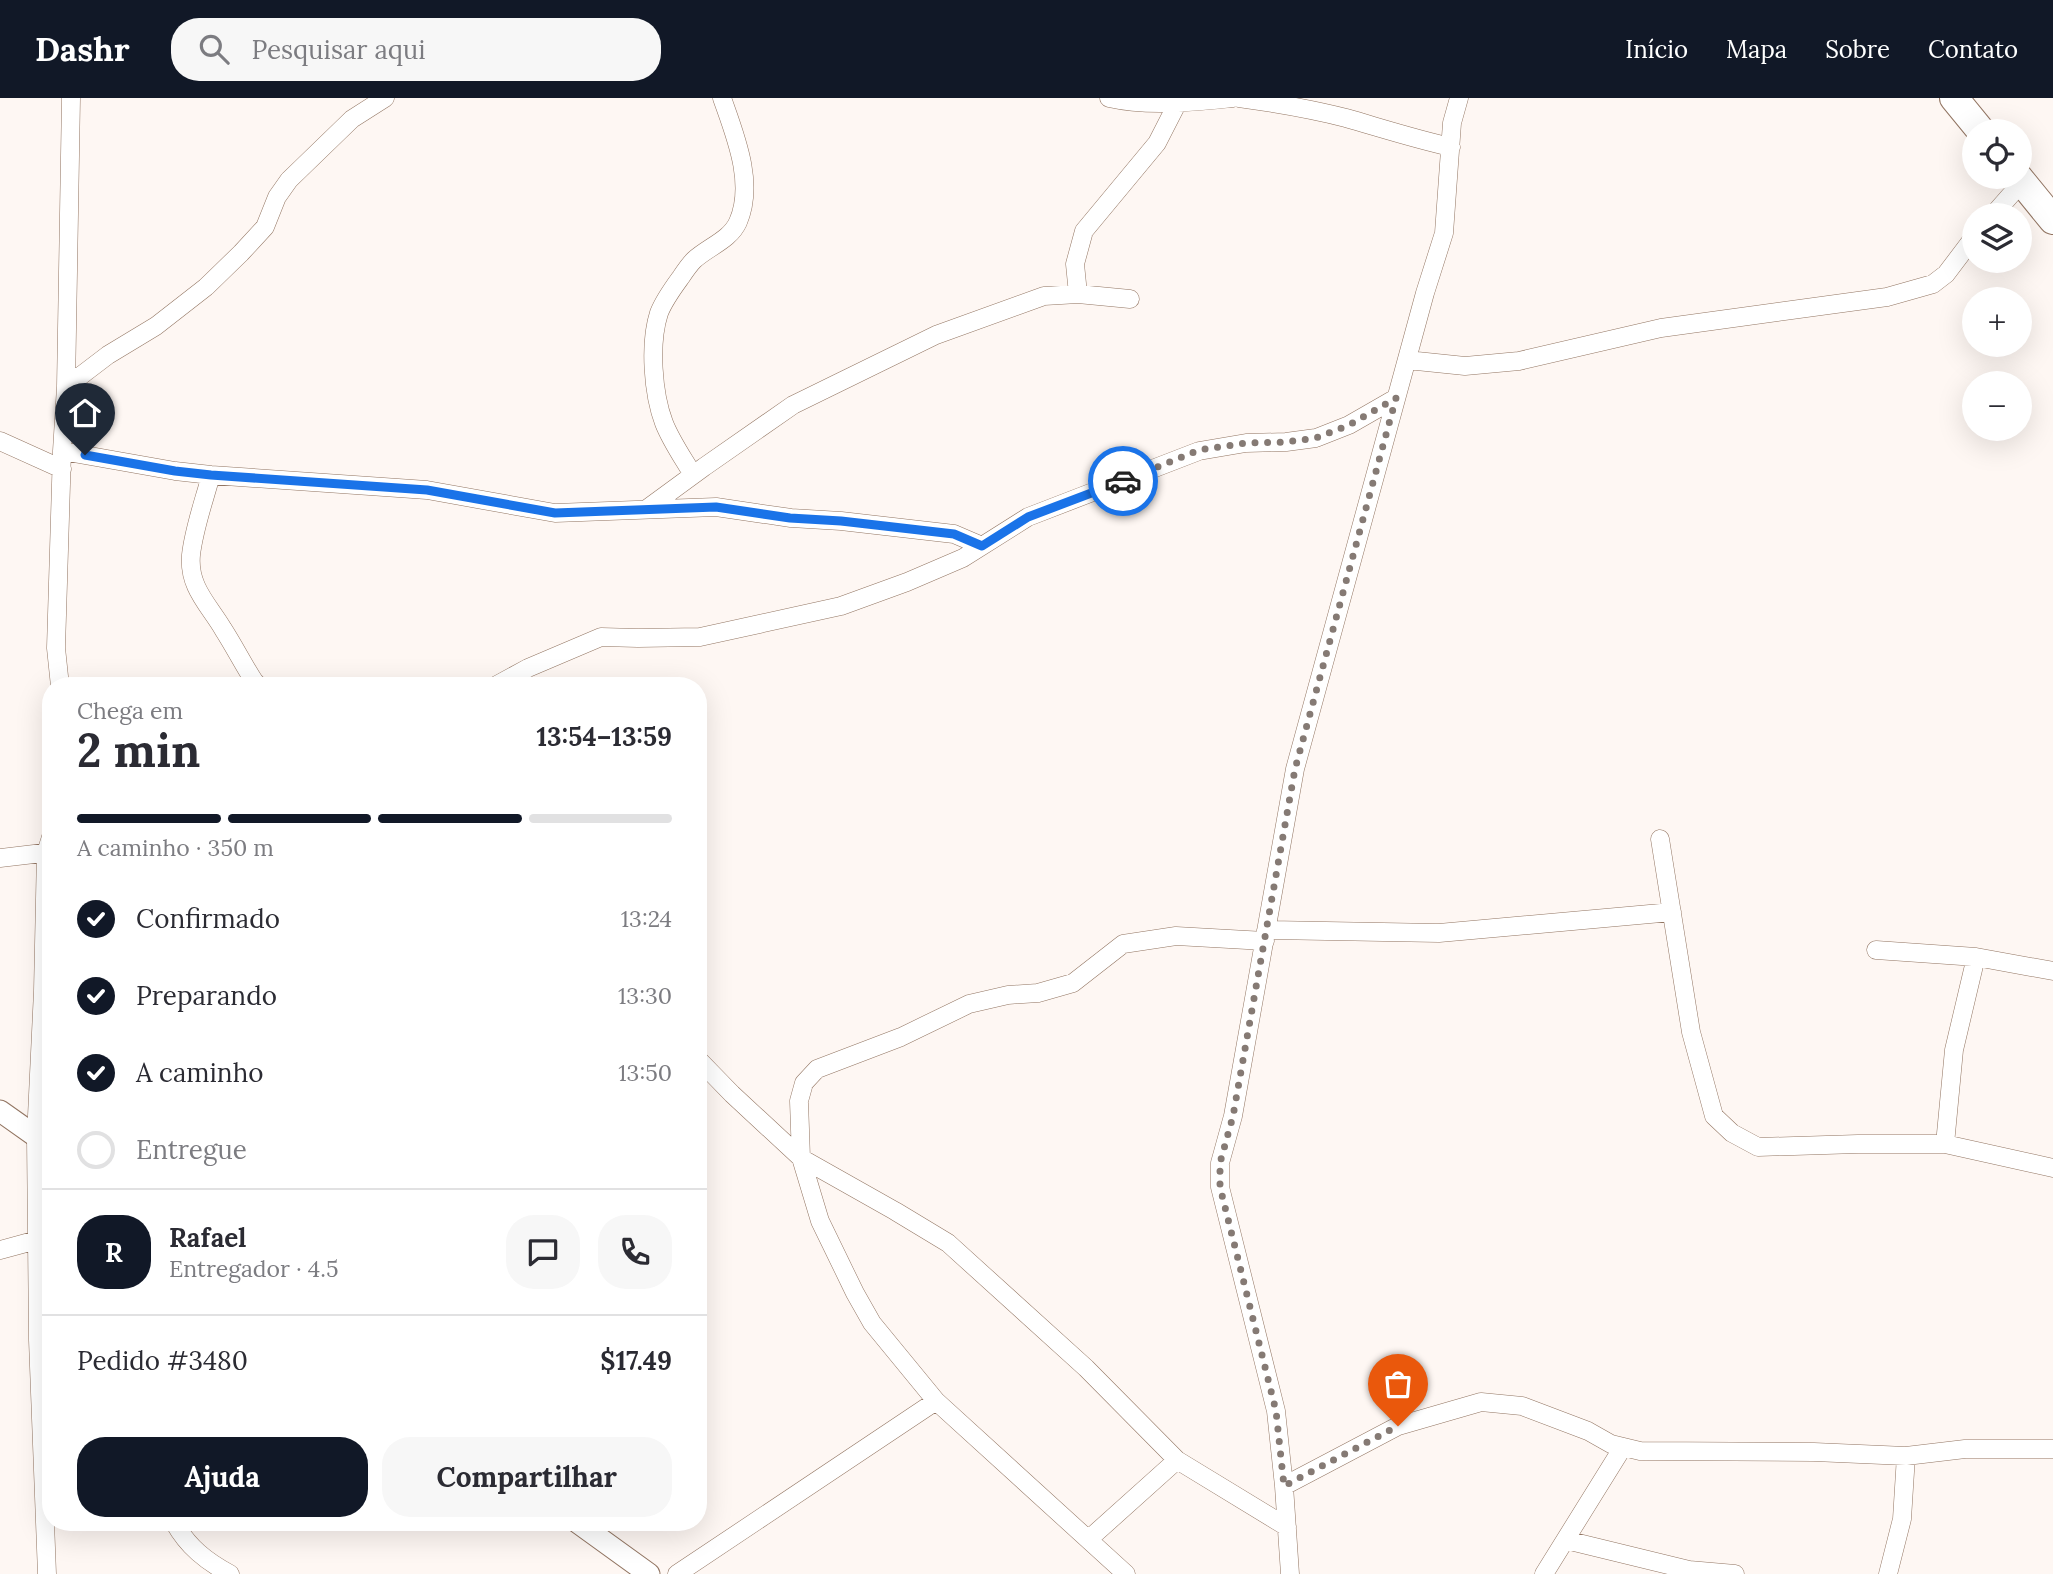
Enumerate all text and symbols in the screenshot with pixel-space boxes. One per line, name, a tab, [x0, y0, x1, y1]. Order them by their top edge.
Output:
search box	[171, 18, 661, 81]
text: Dashr	[35, 28, 129, 70]
icon: search	[195, 30, 233, 68]
text: Pesquisar aqui	[251, 33, 426, 66]
text: Início	[1625, 34, 1688, 65]
text: Mapa	[1726, 34, 1787, 65]
text: Sobre	[1825, 34, 1890, 65]
text: Contato	[1928, 34, 2018, 65]
map controls	[1962, 119, 2032, 441]
button: locate	[1962, 119, 2032, 189]
button: layers	[1962, 203, 2032, 273]
button: +	[1962, 287, 2032, 357]
button: −	[1962, 371, 2032, 441]
pin	[55, 383, 115, 455]
icon: home	[66, 394, 104, 432]
courier	[1088, 446, 1158, 516]
icon: car	[1104, 462, 1142, 500]
text: Chega em	[77, 696, 183, 725]
text: 13:54–13:59	[537, 720, 672, 753]
text: 2 min	[77, 721, 200, 780]
text: A caminho · 350 m	[77, 833, 274, 862]
icon: check	[77, 900, 115, 938]
text: Confirmado	[136, 902, 280, 935]
text: 13:24	[621, 904, 672, 933]
icon: check	[77, 977, 115, 1015]
text: Preparando	[136, 979, 277, 1012]
text: 13:30	[618, 981, 672, 1010]
icon: check	[77, 1054, 115, 1092]
text: A caminho	[136, 1056, 263, 1089]
text: 13:50	[618, 1058, 672, 1087]
text: Entregue	[136, 1133, 247, 1166]
button: chat	[506, 1215, 580, 1289]
button: phone	[598, 1215, 672, 1289]
text: Rafael	[169, 1221, 246, 1254]
text: R	[105, 1236, 123, 1269]
text: Entregador · 4.5	[169, 1254, 339, 1283]
text: Pedido #3480	[77, 1344, 248, 1377]
text: $17.49	[600, 1344, 672, 1377]
pin	[1368, 1354, 1428, 1426]
icon: bag	[1379, 1365, 1417, 1403]
button: Ajuda	[77, 1437, 368, 1517]
button: Compartilhar	[382, 1437, 672, 1517]

